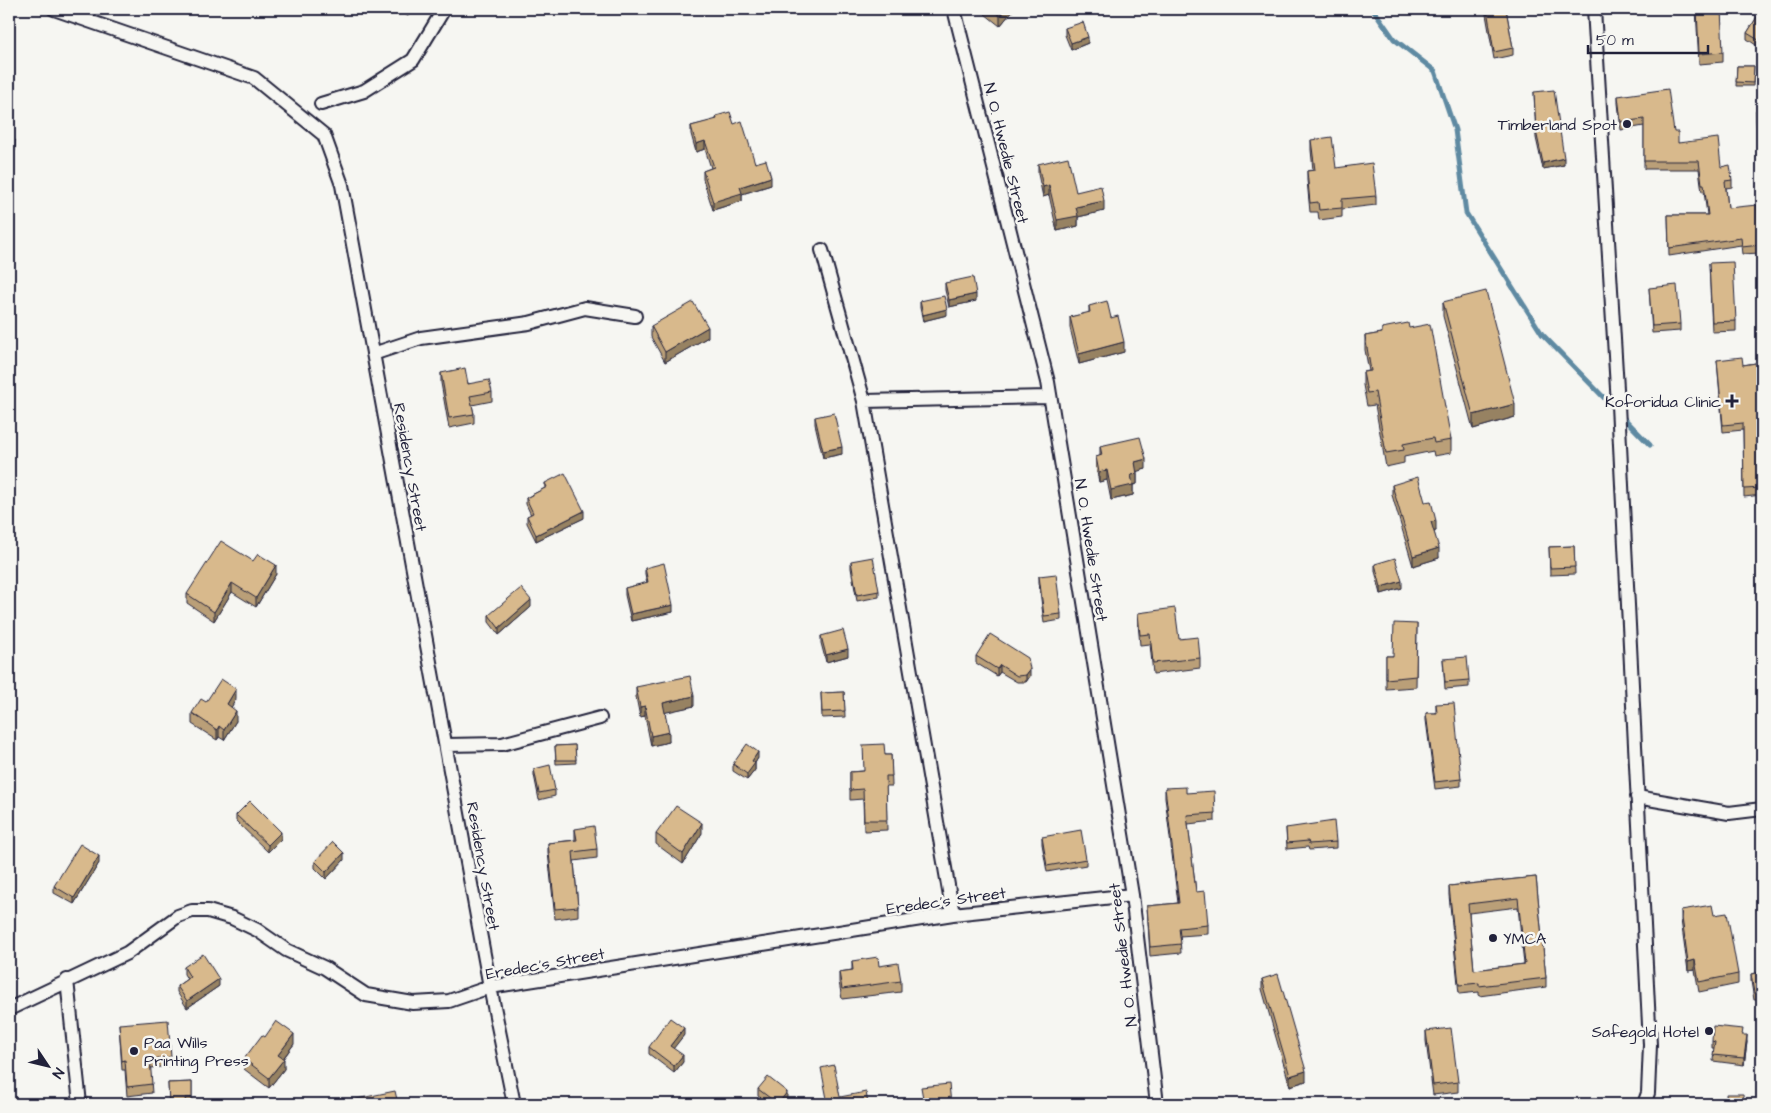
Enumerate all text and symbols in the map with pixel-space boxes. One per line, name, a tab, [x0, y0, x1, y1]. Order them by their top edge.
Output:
scale bar	[1588, 22, 1708, 54]
text: 50 m	[1596, 30, 1634, 51]
street label: N. O. Hwedie Street	[978, 81, 1034, 226]
place label: Timberland Spot	[1498, 114, 1618, 136]
marker: Timberland Spot	[1621, 118, 1633, 130]
place label: Koforidua Clinic	[1605, 391, 1721, 413]
marker: Koforidua Clinic	[1725, 394, 1739, 408]
street label: Residency Street	[387, 401, 432, 534]
street label: N. O. Hwedie Street	[1069, 477, 1113, 624]
street label: Residency Street	[460, 800, 505, 933]
street label: N. O. Hwedie Street	[1103, 881, 1143, 1028]
street label: Eredec's Street	[885, 882, 1008, 920]
place label: YMCA	[1503, 928, 1546, 950]
marker: YMCA	[1487, 932, 1499, 944]
street label: Eredec's Street	[484, 943, 607, 985]
place label: Safegold Hotel	[1592, 1021, 1699, 1044]
marker: Safegold Hotel	[1703, 1025, 1715, 1037]
place label: Paa Wills Printing Press	[144, 1032, 249, 1073]
north arrow	[22, 1040, 72, 1090]
marker: Paa Wills Printing Press	[128, 1045, 140, 1057]
text: N	[47, 1064, 69, 1082]

